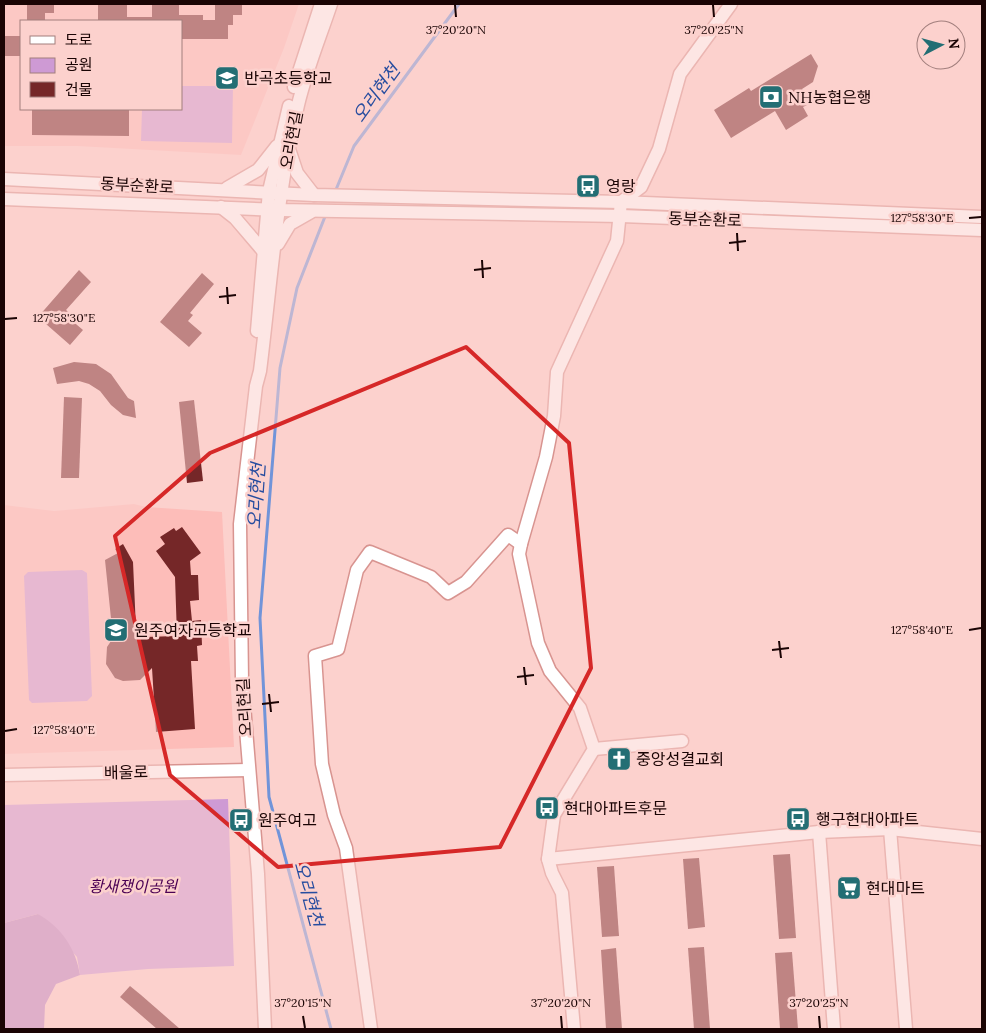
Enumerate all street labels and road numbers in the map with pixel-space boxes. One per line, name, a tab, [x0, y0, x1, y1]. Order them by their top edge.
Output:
street label: 오리현길	[276, 109, 306, 171]
street label: 동부순환로	[100, 173, 175, 197]
street label: 동부순환로	[668, 208, 742, 230]
street label: 오리현길	[232, 677, 256, 737]
street label: 배울로	[104, 762, 149, 782]

